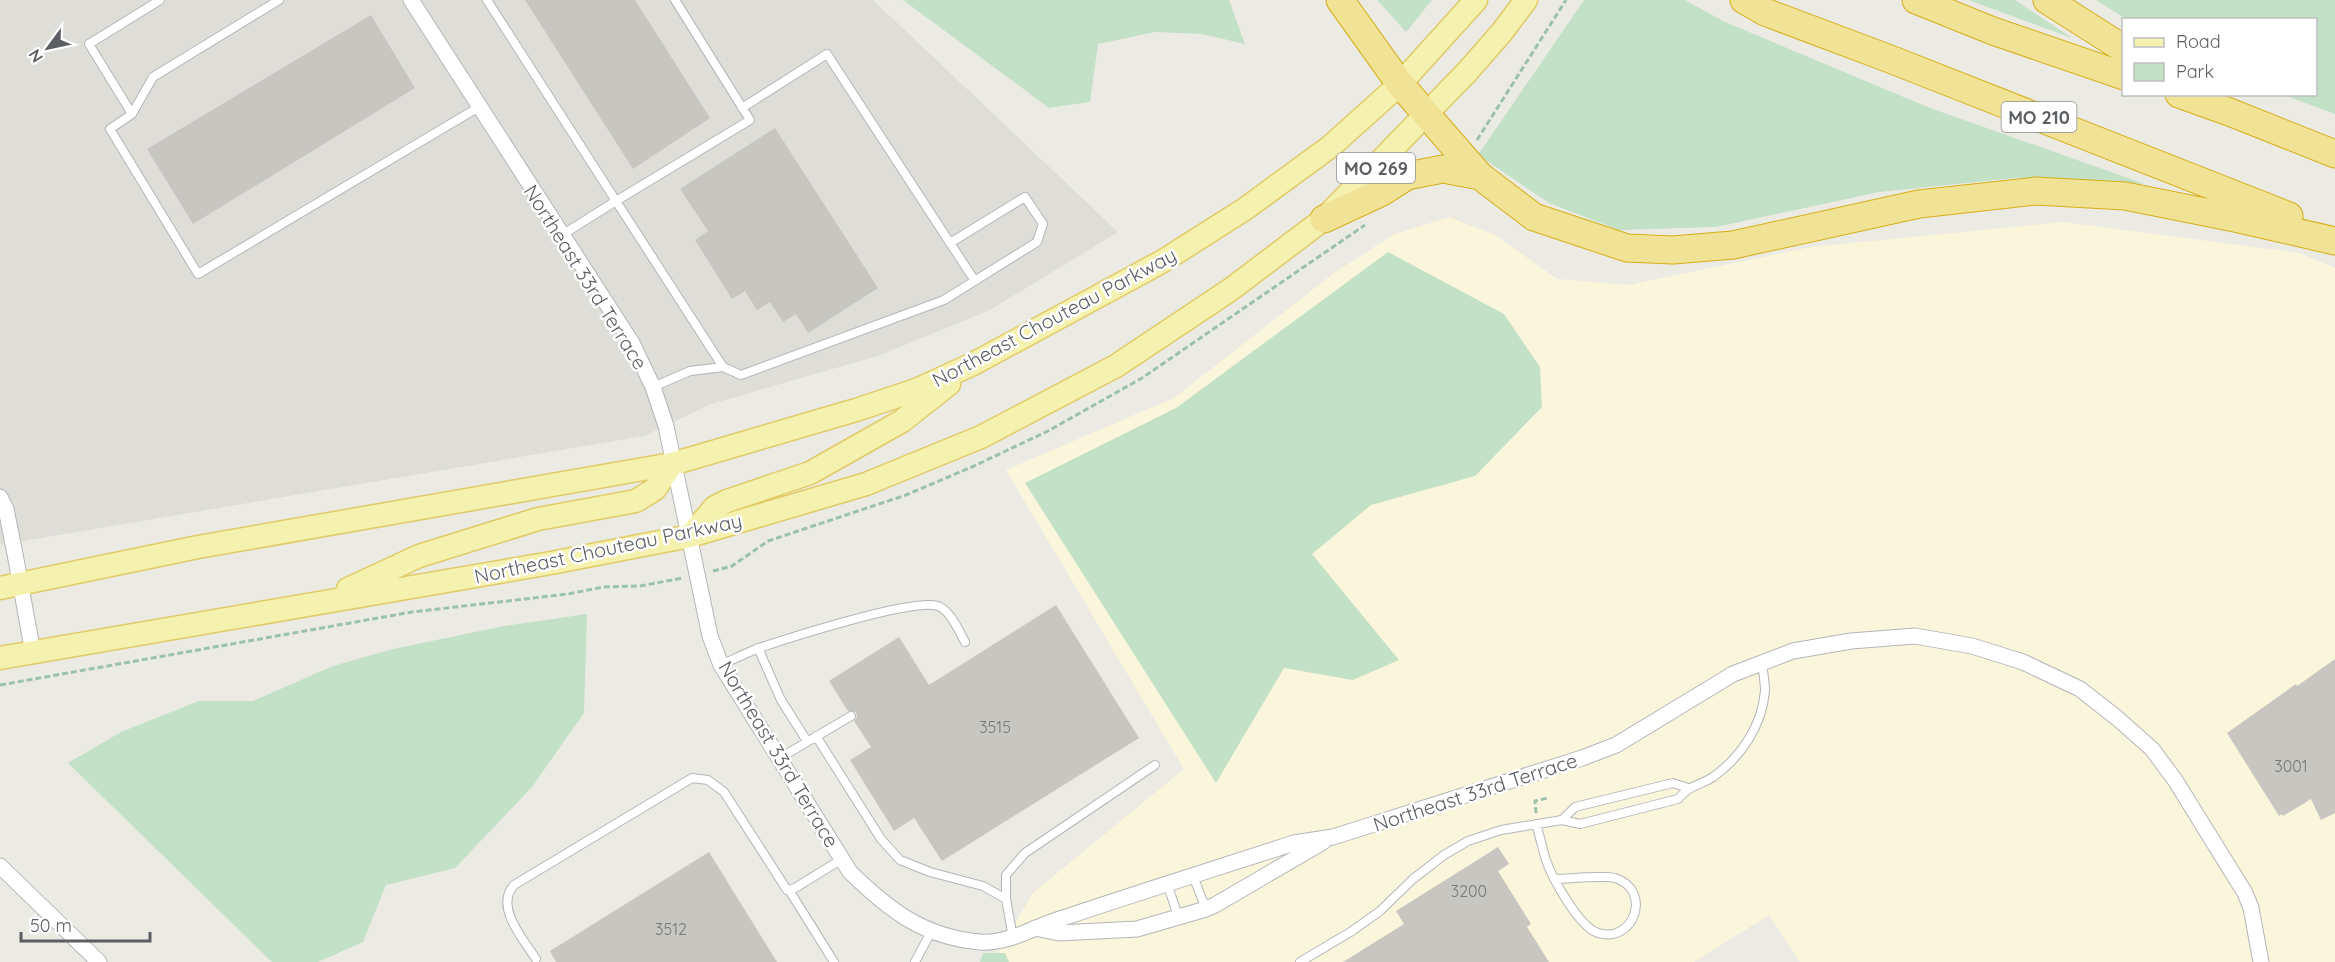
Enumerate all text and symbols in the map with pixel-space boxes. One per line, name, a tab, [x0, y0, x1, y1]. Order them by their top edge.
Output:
north arrow	[18, 18, 78, 78]
legend	[2122, 18, 2317, 96]
text: Road	[2176, 30, 2221, 53]
text: N	[24, 46, 47, 67]
text: Park	[2176, 60, 2214, 83]
road number: MO 210	[2002, 102, 2076, 132]
road number: MO 269	[1337, 153, 1415, 183]
street label: Northeast 33rd Terrace	[519, 180, 653, 374]
street label: Northeast Chouteau Parkway	[927, 242, 1181, 392]
street label: Northeast Chouteau Parkway	[472, 507, 744, 589]
street label: Northeast 33rd Terrace	[713, 656, 845, 852]
house number: 3515	[979, 717, 1011, 737]
street label: Northeast 33rd Terrace	[1370, 747, 1580, 837]
house number: 3001	[2274, 756, 2308, 776]
house number: 3200	[1451, 881, 1487, 901]
scale bar	[21, 905, 150, 943]
text: 50 m	[30, 914, 72, 937]
house number: 3512	[655, 919, 687, 939]

